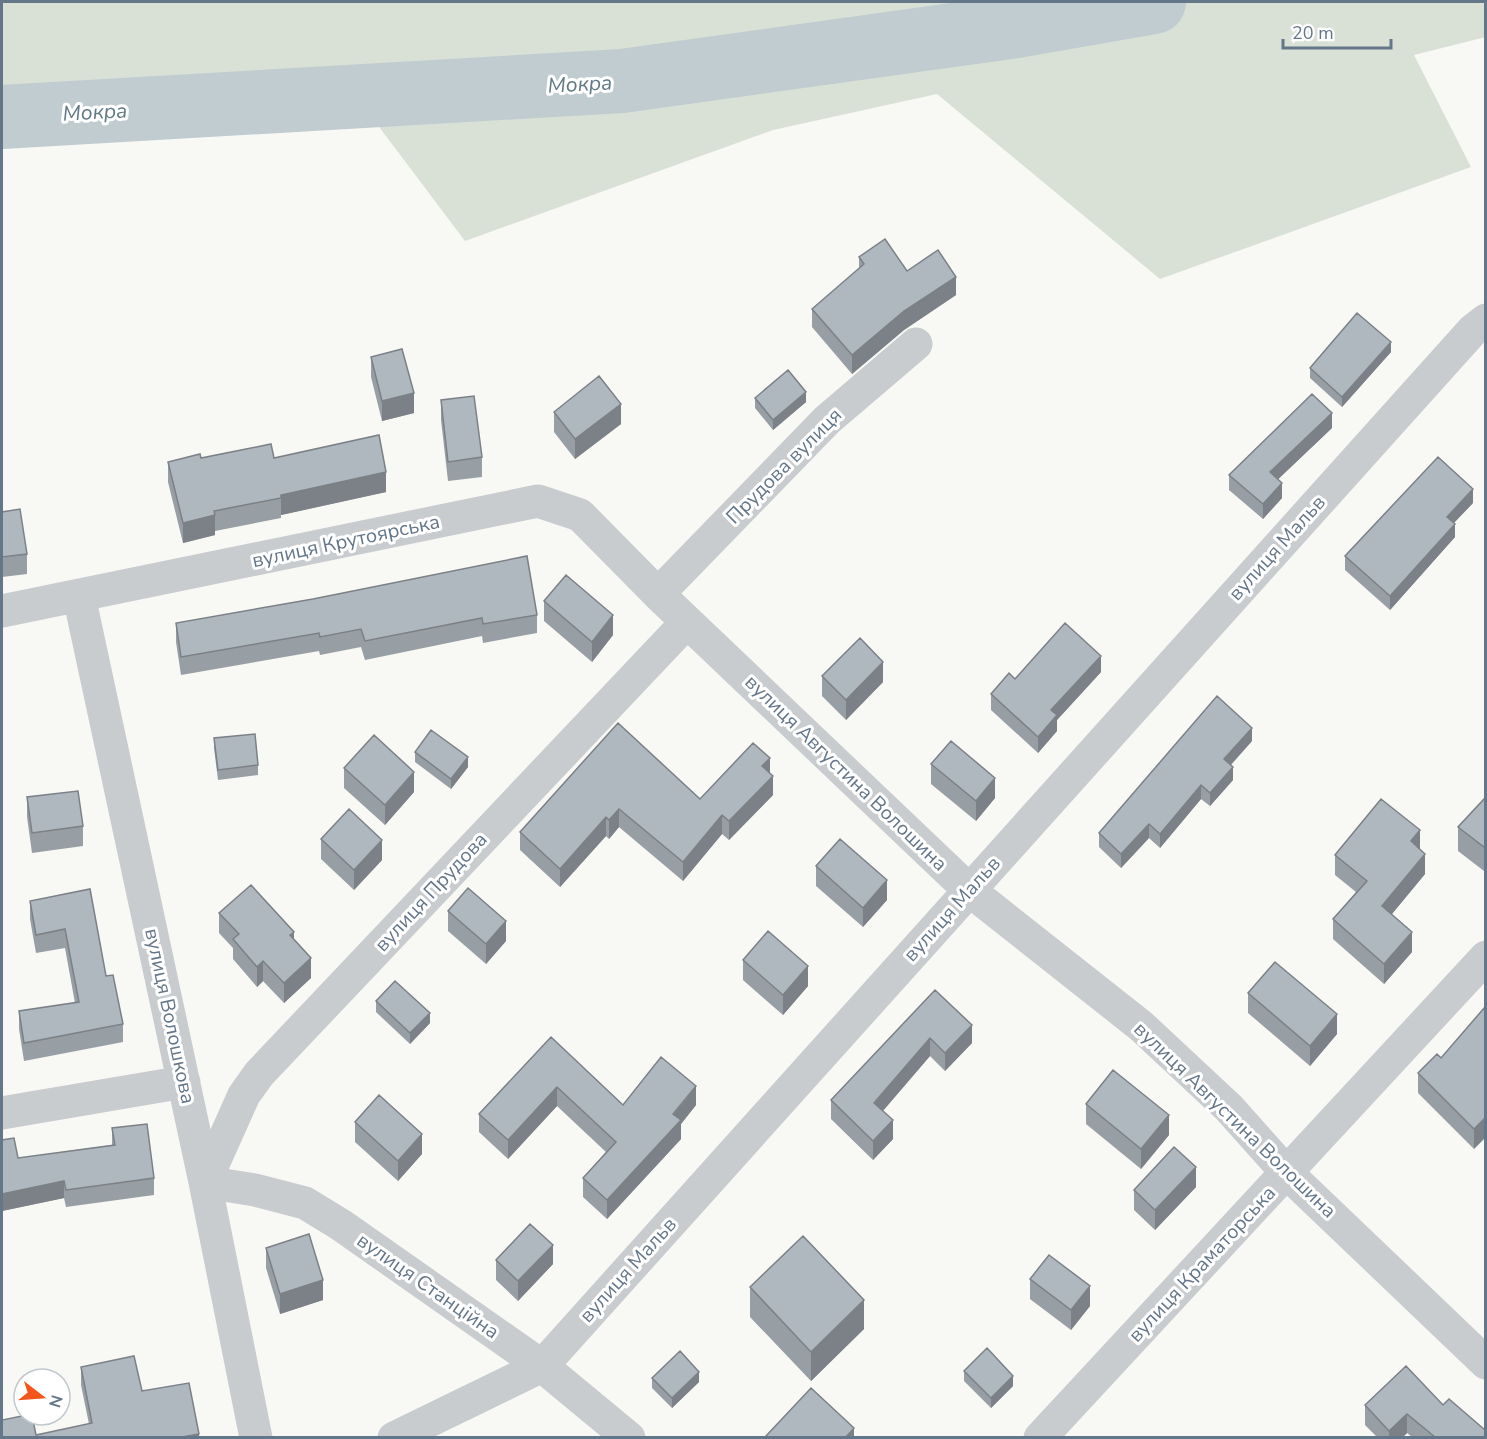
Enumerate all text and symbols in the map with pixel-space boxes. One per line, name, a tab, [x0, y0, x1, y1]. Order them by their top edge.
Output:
scale bar	[1283, 12, 1391, 50]
text: 20 m	[1292, 21, 1334, 45]
water label: Мокра	[547, 68, 613, 100]
water label: Мокра	[62, 96, 128, 128]
street label: Прудова вулиця	[720, 402, 848, 530]
street label: вулиця Мальв	[1223, 490, 1332, 606]
street label: вулиця Крутоярська	[250, 508, 442, 574]
street label: вулиця Августина Волошина	[739, 669, 953, 877]
street label: вулиця Прудова	[369, 827, 493, 957]
street label: вулиця Мальв	[898, 851, 1007, 967]
street label: вулиця Волошкова	[138, 926, 202, 1106]
street label: вулиця Августина Волошина	[1128, 1016, 1342, 1224]
street label: вулиця Краматорська	[1122, 1180, 1282, 1348]
street label: вулиця Мальв	[574, 1212, 683, 1328]
street label: вулиця Станційна	[352, 1227, 504, 1345]
north arrow	[12, 1367, 72, 1427]
text: N	[43, 1392, 68, 1410]

